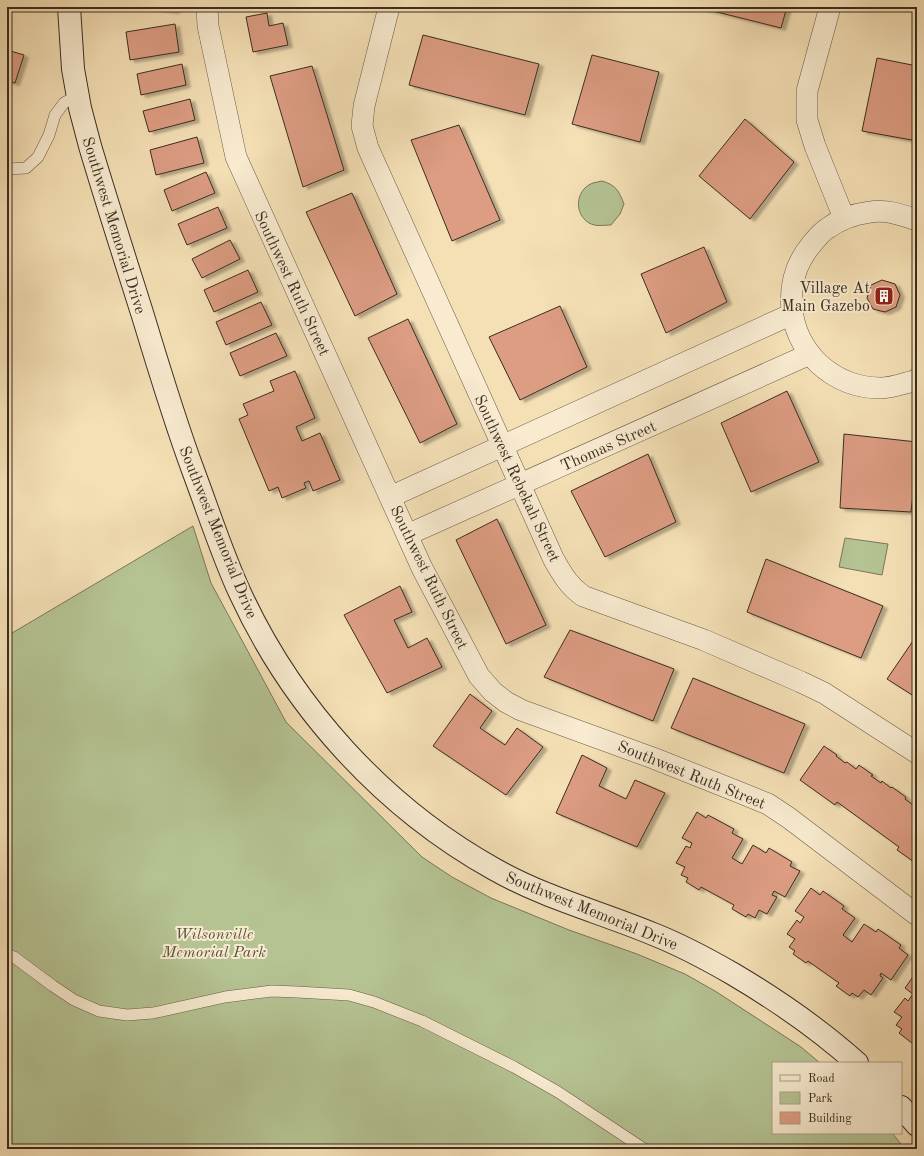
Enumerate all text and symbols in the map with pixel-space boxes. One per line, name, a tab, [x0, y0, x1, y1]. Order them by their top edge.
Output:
street label: Southwest Memorial Drive	[79, 135, 148, 316]
street label: Southwest Ruth Street	[251, 209, 332, 359]
place label: Village At Main Gazebo	[781, 281, 870, 315]
building icon: Village At Main Gazebo	[873, 285, 895, 307]
street label: Southwest Rebekah Street	[470, 393, 562, 565]
street label: Thomas Street	[559, 419, 659, 475]
street label: Southwest Memorial Drive	[175, 444, 259, 621]
street label: Southwest Ruth Street	[386, 503, 470, 653]
street label: Southwest Ruth Street	[615, 739, 768, 813]
street label: Southwest Memorial Drive	[503, 870, 680, 954]
park label: Wilsonville Memorial Park	[161, 927, 266, 961]
legend	[772, 1062, 902, 1134]
text: Road	[808, 1073, 835, 1085]
text: Park	[808, 1093, 833, 1105]
text: Building	[808, 1113, 852, 1125]

